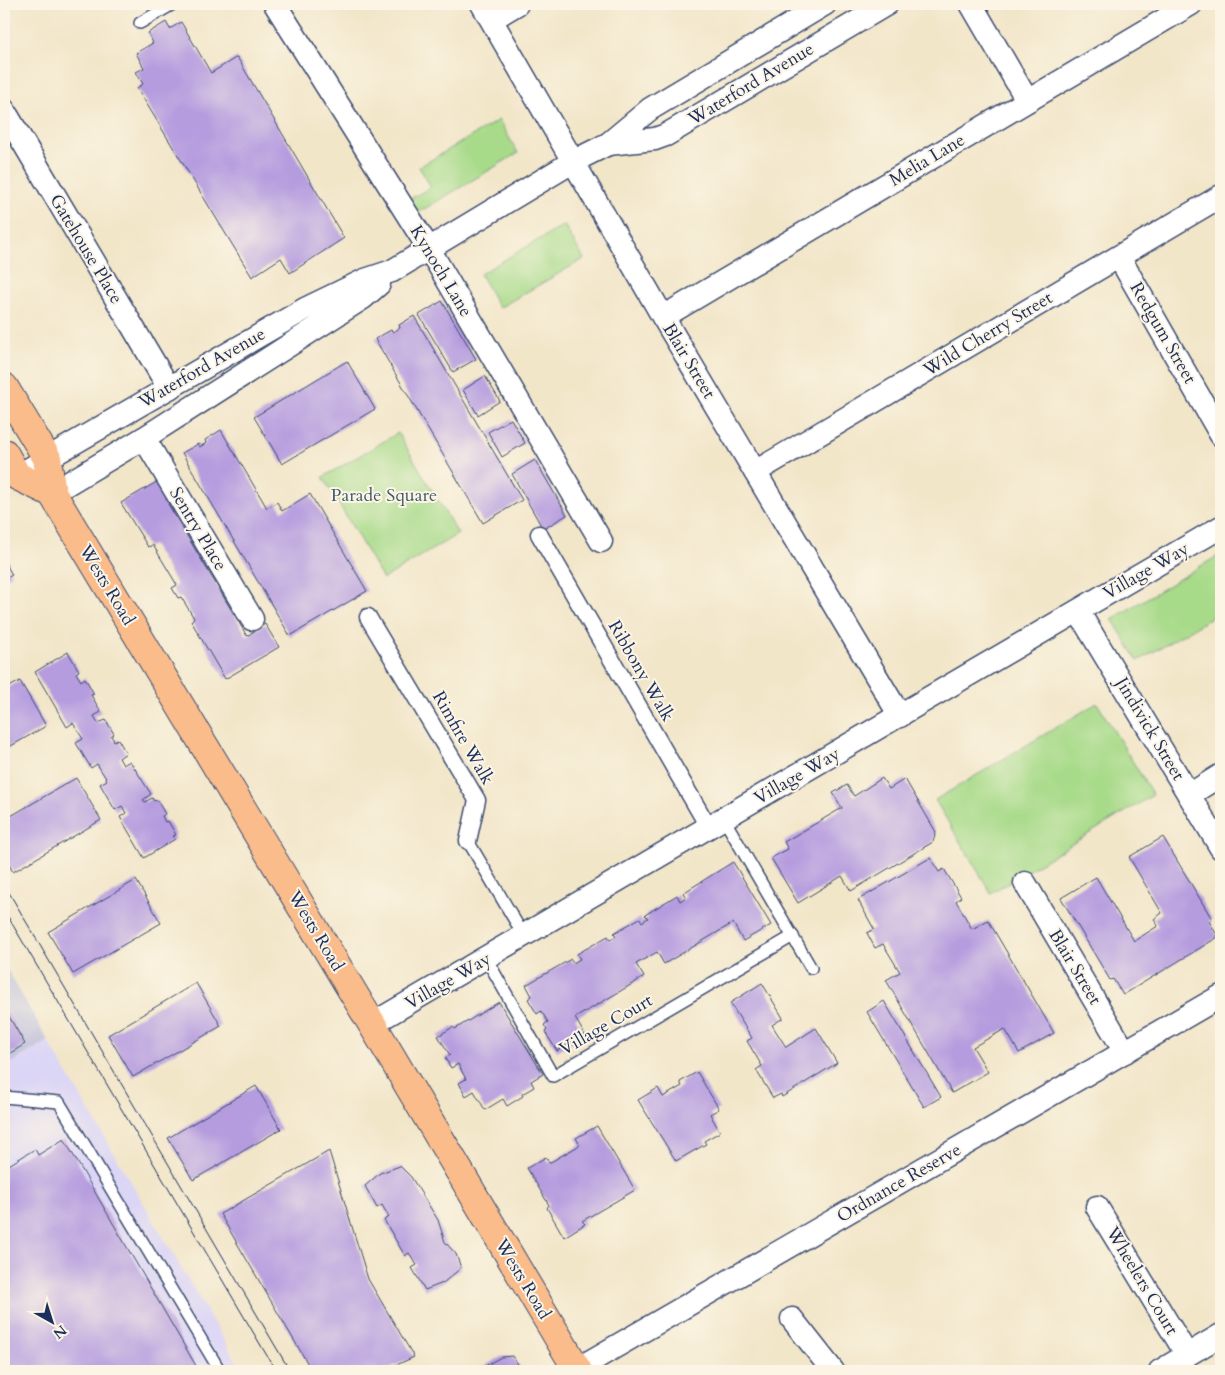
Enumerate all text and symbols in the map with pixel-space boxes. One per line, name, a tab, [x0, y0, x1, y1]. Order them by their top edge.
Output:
street label: Waterford Avenue	[683, 37, 819, 132]
street label: Melia Lane	[884, 128, 970, 192]
street label: Gatehouse Place	[43, 190, 129, 308]
street label: Kynoch Lane	[404, 220, 478, 322]
street label: Redgum Street	[1124, 278, 1202, 389]
street label: Wild Cherry Street	[918, 285, 1058, 383]
street label: Blair Street	[657, 318, 722, 404]
street label: Waterford Avenue	[133, 322, 270, 415]
street label: Sentry Place	[163, 483, 233, 575]
park label: Parade Square	[331, 483, 437, 508]
street label: Village Way	[1098, 536, 1194, 606]
street label: Wests Road	[73, 539, 141, 630]
street label: Ribbony Walk	[602, 616, 680, 727]
street label: Jindivick Street	[1108, 670, 1191, 785]
street label: Rimfire Walk	[426, 687, 500, 790]
street label: Village Way	[749, 741, 845, 811]
street label: Wests Road	[282, 885, 350, 976]
street label: Blair Street	[1043, 924, 1108, 1010]
street label: Village Way	[400, 946, 496, 1016]
street label: Village Court	[555, 988, 658, 1062]
street label: Ordnance Reserve	[832, 1137, 966, 1229]
street label: Wheelers Court	[1099, 1221, 1184, 1340]
street label: Wests Road	[489, 1233, 557, 1324]
north arrow	[28, 1298, 78, 1348]
text: N	[49, 1321, 71, 1343]

